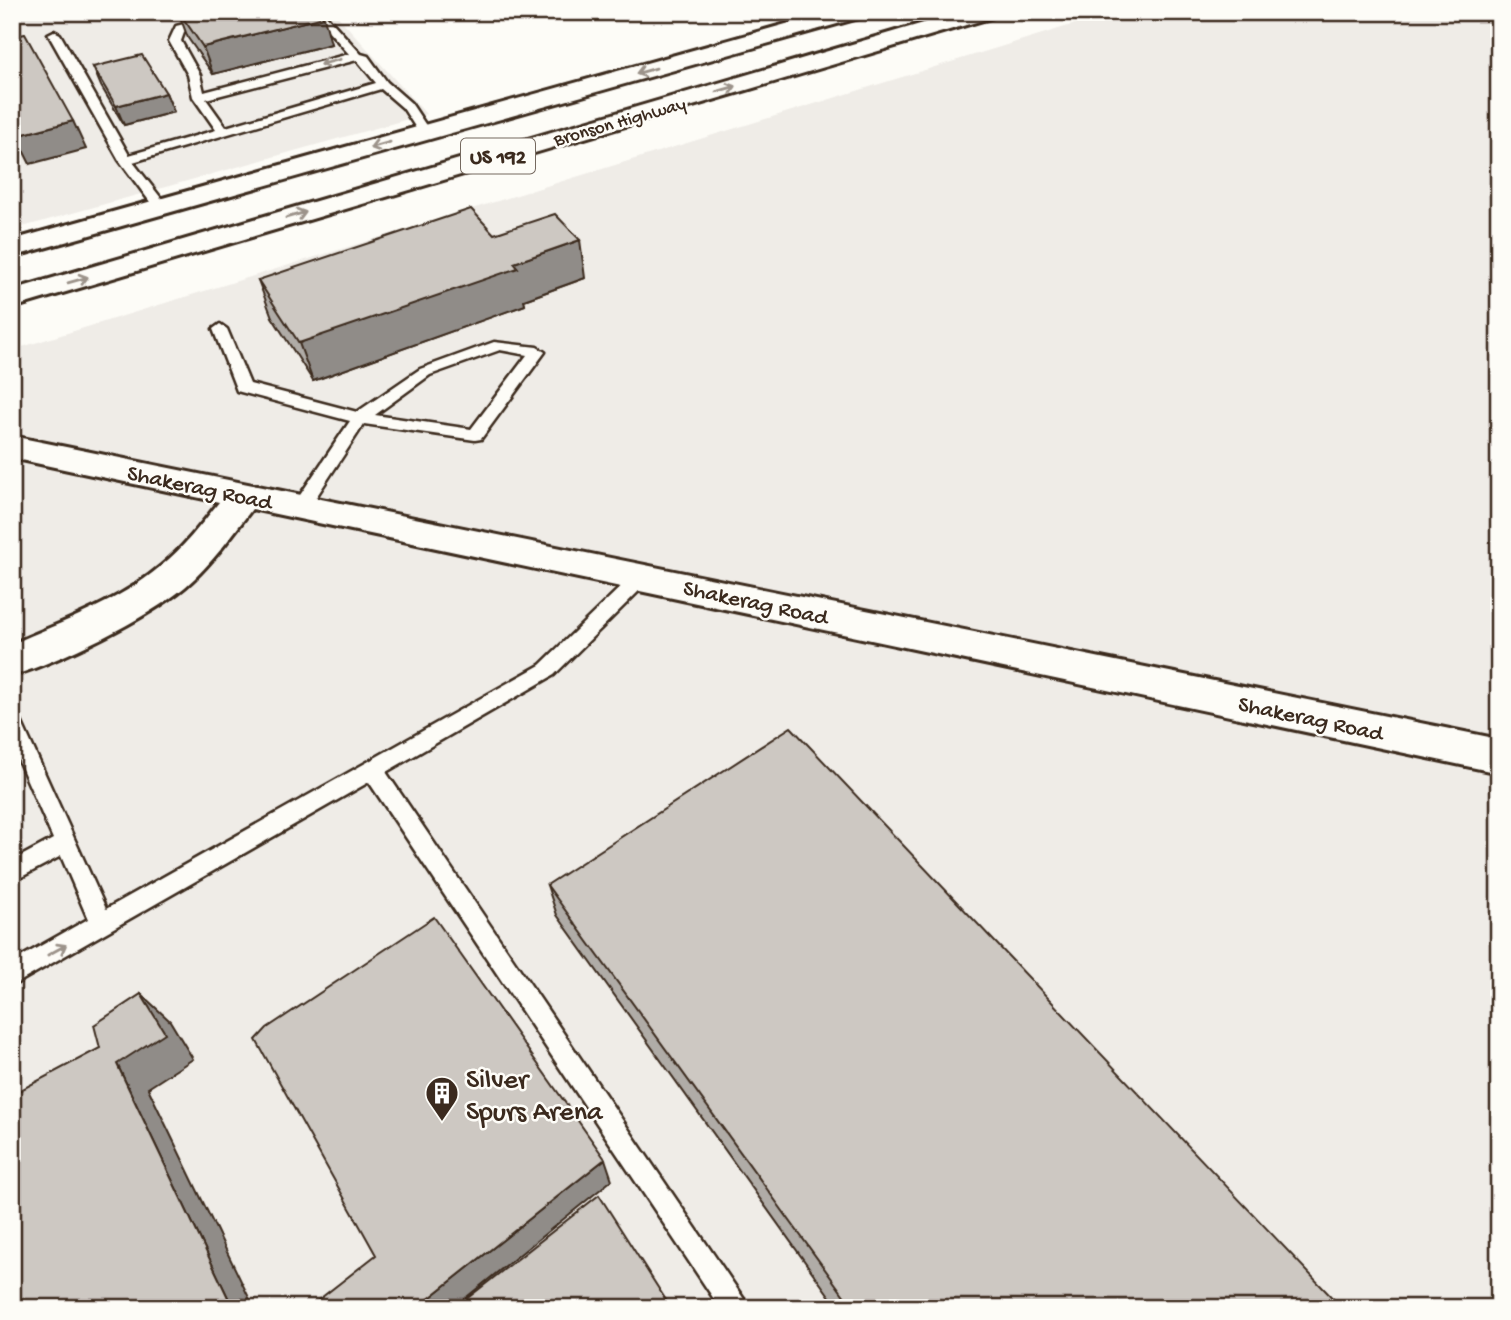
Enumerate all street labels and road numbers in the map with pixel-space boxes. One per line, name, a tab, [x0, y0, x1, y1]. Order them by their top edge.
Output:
street label: Bronson Highway	[550, 93, 689, 153]
road number: US 192	[461, 138, 535, 174]
street label: Shakerag Road	[124, 461, 276, 518]
street label: Shakerag Road	[680, 576, 832, 633]
street label: Shakerag Road	[1235, 692, 1387, 749]

